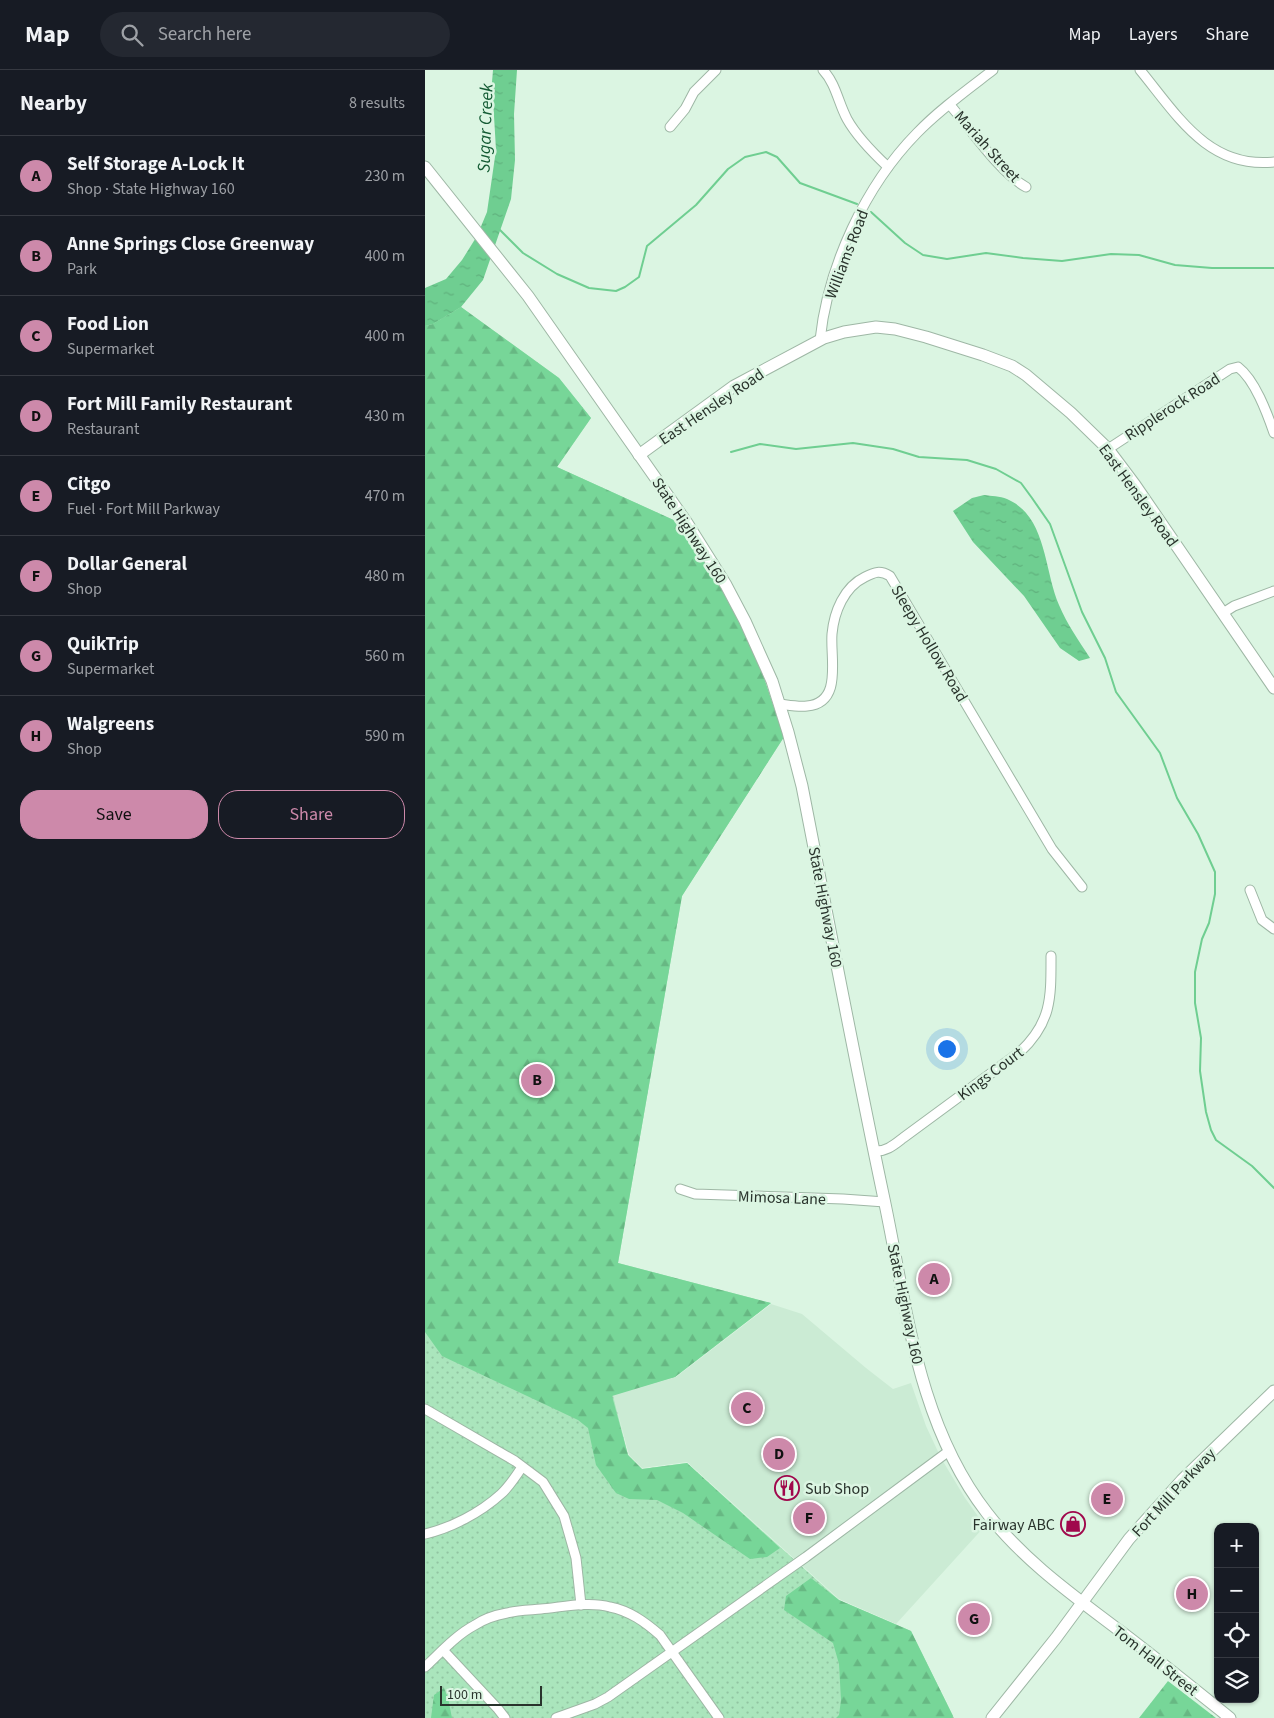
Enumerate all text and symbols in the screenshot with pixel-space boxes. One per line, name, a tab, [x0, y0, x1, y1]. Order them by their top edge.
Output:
search box	[100, 12, 450, 57]
text: Map	[25, 17, 70, 52]
icon: search	[118, 21, 146, 49]
text: Search here	[158, 21, 251, 48]
text: Map	[1069, 22, 1101, 47]
text: Layers	[1129, 22, 1178, 47]
text: Share	[1206, 22, 1249, 47]
water label: Sugar Creek	[471, 83, 500, 173]
text: Nearby	[20, 88, 87, 118]
text: 8 results	[349, 92, 405, 114]
street label: Mariah Street	[949, 106, 1026, 188]
text: Self Storage A-Lock It	[67, 151, 245, 178]
text: A	[31, 165, 41, 187]
text: 230 m	[365, 165, 405, 187]
text: Shop · State Highway 160	[67, 178, 235, 200]
street label: Williams Road	[820, 206, 874, 302]
text: Anne Springs Close Greenway	[67, 231, 314, 258]
text: B	[31, 245, 41, 267]
text: 400 m	[365, 245, 405, 267]
text: Park	[67, 258, 97, 280]
text: Food Lion	[67, 311, 149, 338]
text: C	[31, 325, 41, 347]
text: 400 m	[365, 325, 405, 347]
text: Supermarket	[67, 338, 154, 360]
street label: East Hensley Road	[655, 363, 768, 450]
street label: Ripplerock Road	[1121, 368, 1225, 446]
text: Fort Mill Family Restaurant	[67, 391, 292, 418]
text: D	[31, 405, 41, 427]
text: 430 m	[365, 405, 405, 427]
text: Restaurant	[67, 418, 140, 440]
street label: East Hensley Road	[1093, 440, 1183, 552]
text: Citgo	[67, 471, 111, 498]
street label: State Highway 160	[647, 473, 732, 588]
text: E	[32, 485, 40, 507]
text: 470 m	[365, 485, 405, 507]
text: Fuel · Fort Mill Parkway	[67, 498, 220, 520]
text: Dollar General	[67, 551, 187, 578]
text: F	[32, 565, 40, 587]
text: 480 m	[365, 565, 405, 587]
text: Shop	[67, 578, 102, 600]
street label: Sleepy Hollow Road	[885, 581, 973, 706]
text: QuikTrip	[67, 631, 139, 658]
text: G	[31, 645, 41, 667]
text: 560 m	[365, 645, 405, 667]
text: Supermarket	[67, 658, 154, 680]
text: Walgreens	[67, 711, 154, 738]
text: H	[31, 725, 41, 747]
text: 590 m	[365, 725, 405, 747]
text: Shop	[67, 738, 102, 760]
button: Save	[20, 790, 208, 839]
button: Share	[218, 790, 405, 839]
street label: State Highway 160	[803, 845, 848, 969]
your location	[934, 1036, 960, 1062]
street label: Kings Court	[953, 1041, 1029, 1106]
pin: B	[521, 1061, 553, 1099]
street label: Mimosa Lane	[738, 1185, 826, 1211]
street label: State Highway 160	[882, 1242, 929, 1366]
pin: A	[918, 1260, 950, 1298]
pin: C	[731, 1389, 763, 1427]
pin: D	[763, 1435, 795, 1473]
street label: Fort Mill Parkway	[1127, 1443, 1221, 1542]
restaurant icon: Sub Shop	[774, 1475, 800, 1501]
place label: Sub Shop	[805, 1478, 869, 1500]
pin: E	[1091, 1480, 1123, 1518]
pin: F	[793, 1499, 825, 1537]
shop icon: Fairway ABC	[1060, 1511, 1086, 1537]
place label: Fairway ABC	[972, 1514, 1055, 1536]
map controls	[1214, 1523, 1259, 1703]
button: +	[1214, 1523, 1259, 1568]
button: −	[1214, 1568, 1259, 1613]
pin: H	[1176, 1575, 1208, 1613]
pin: G	[958, 1600, 990, 1638]
button: locate	[1214, 1613, 1259, 1658]
street label: Tom Hall Street	[1108, 1621, 1203, 1701]
button: layers	[1214, 1658, 1259, 1703]
scale bar	[440, 1683, 543, 1706]
text: 100 m	[447, 1685, 482, 1705]

